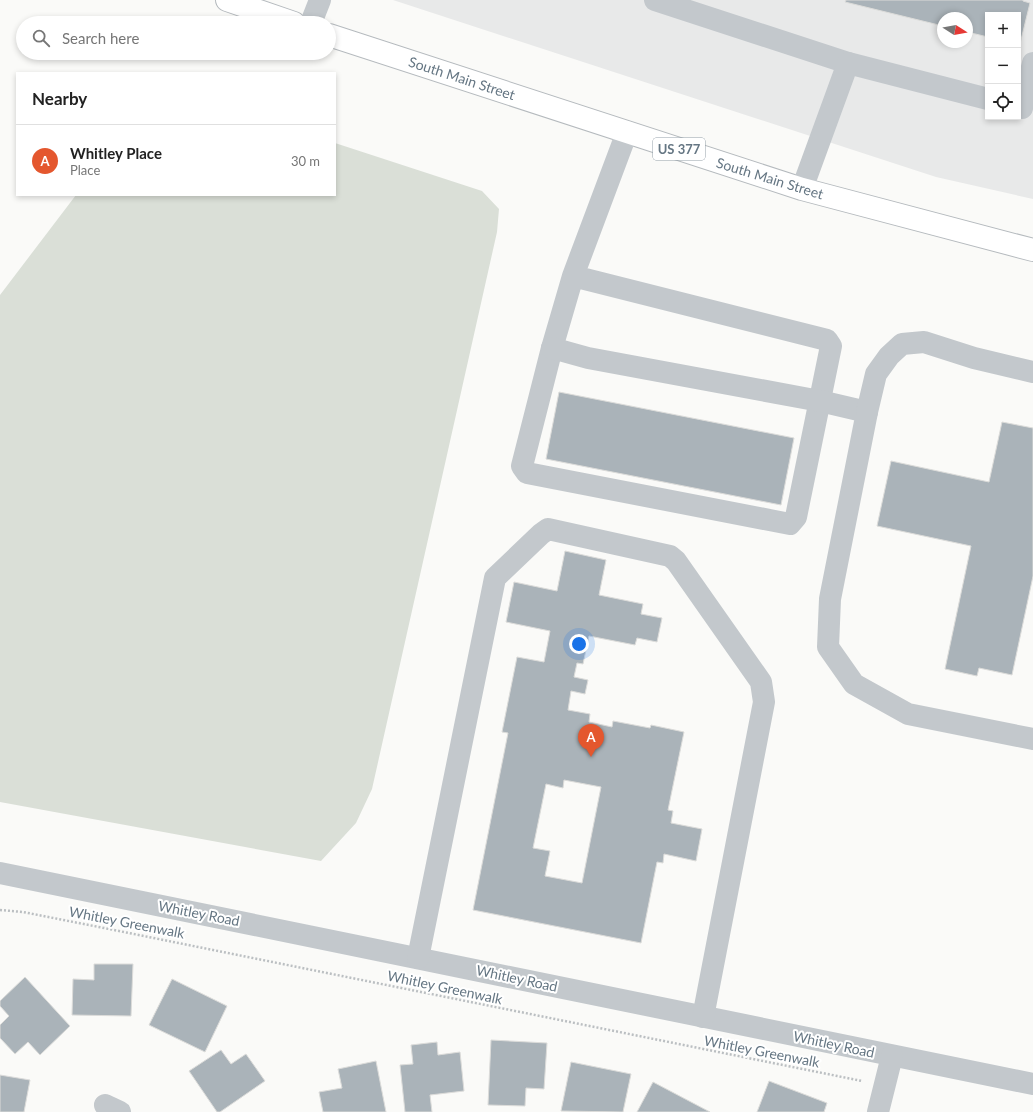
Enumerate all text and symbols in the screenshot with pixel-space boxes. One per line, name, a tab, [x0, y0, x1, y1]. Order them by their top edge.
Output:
north arrow	[937, 12, 973, 48]
map controls	[985, 12, 1021, 120]
button: +	[985, 12, 1021, 48]
search box	[16, 16, 336, 60]
icon: search	[30, 27, 52, 49]
text: Search here	[62, 29, 139, 47]
button: −	[985, 48, 1021, 84]
street label: South Main Street	[407, 53, 517, 103]
button: locate	[985, 84, 1021, 120]
text: Nearby	[32, 88, 87, 109]
road number: US 377	[653, 138, 705, 160]
text: Whitley Place	[70, 144, 162, 162]
text: A	[40, 153, 50, 169]
text: 30 m	[291, 153, 320, 169]
street label: South Main Street	[714, 154, 826, 202]
text: Place	[70, 162, 100, 178]
your location	[569, 634, 589, 654]
pin: A	[578, 724, 604, 757]
street label: Whitley Road	[157, 897, 241, 929]
street label: Whitley Greenwalk	[68, 902, 187, 942]
street label: Whitley Road	[475, 961, 559, 995]
street label: Whitley Greenwalk	[386, 966, 505, 1008]
street label: Whitley Road	[792, 1027, 876, 1061]
street label: Whitley Greenwalk	[703, 1031, 822, 1071]

